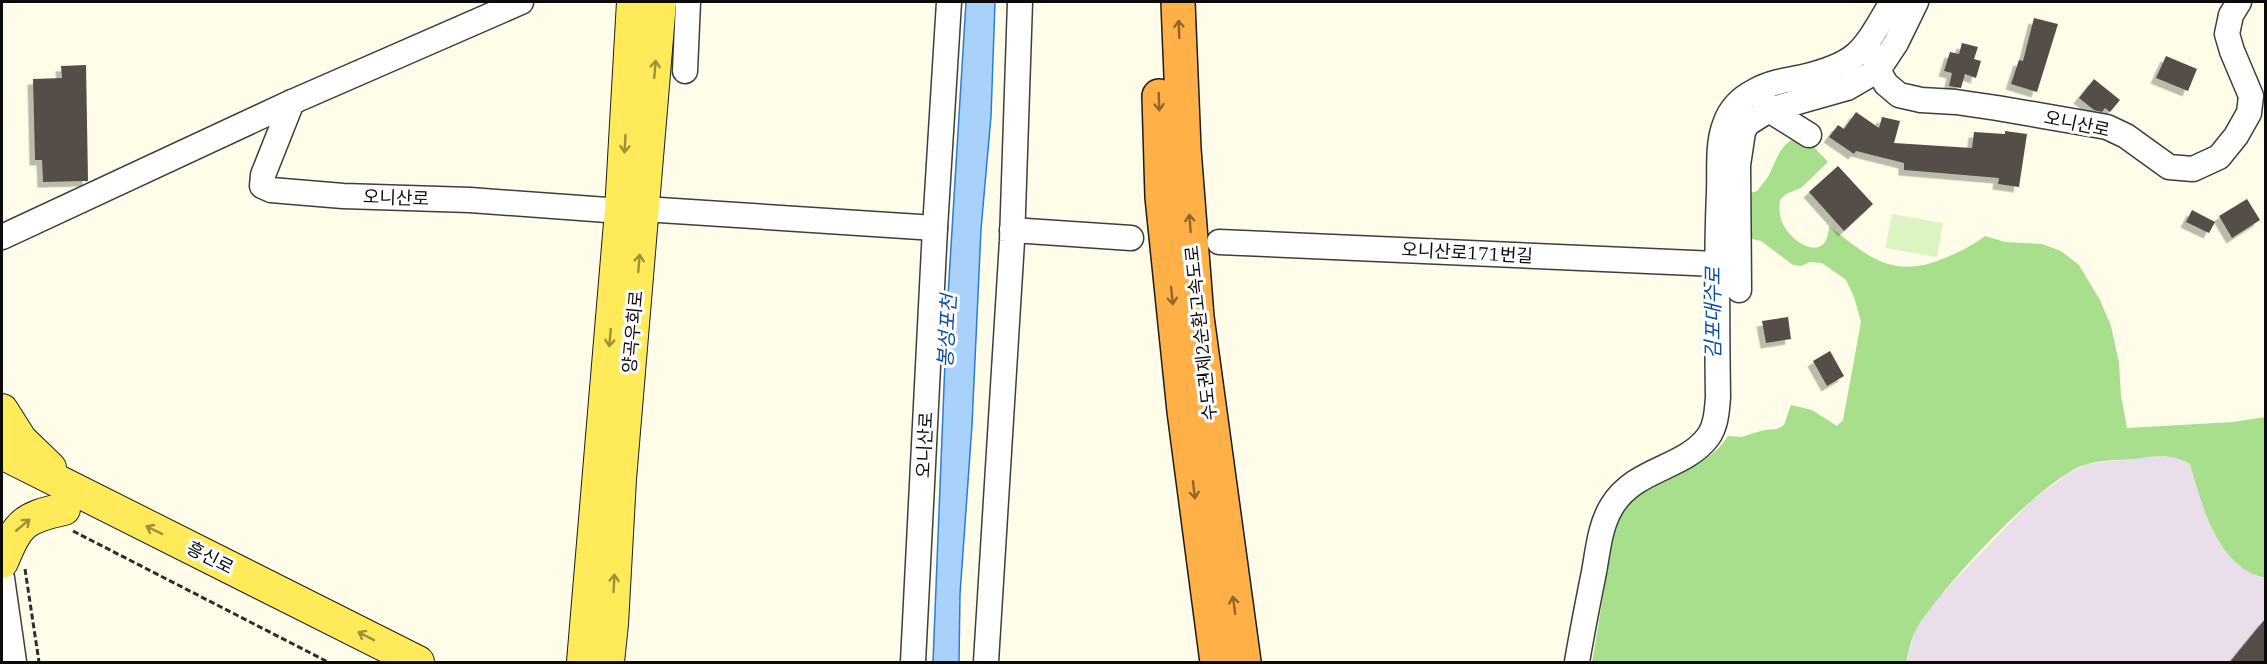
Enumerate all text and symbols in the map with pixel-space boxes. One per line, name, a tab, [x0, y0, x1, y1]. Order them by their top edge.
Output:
one-way arrow	[1173, 19, 1184, 39]
one-way arrow	[650, 59, 661, 79]
one-way arrow	[1154, 91, 1165, 111]
street label: 오니산로	[2042, 105, 2112, 142]
one-way arrow	[619, 133, 630, 153]
street label: 오니산로	[363, 185, 430, 210]
one-way arrow	[1184, 214, 1195, 234]
street label: 오니산로171번길	[1401, 238, 1533, 267]
street label: 수도권제2순환고속도로	[1180, 244, 1221, 422]
one-way arrow	[634, 254, 645, 274]
water label: 김포대수로	[1699, 265, 1726, 359]
one-way arrow	[1167, 286, 1178, 306]
street label: 양곡우회로	[617, 290, 648, 374]
water label: 봉성포천	[931, 291, 962, 368]
one-way arrow	[604, 328, 615, 348]
street label: 오니산로	[911, 411, 938, 479]
one-way arrow	[1188, 480, 1199, 500]
one-way arrow	[15, 518, 31, 532]
one-way arrow	[146, 524, 164, 536]
street label: 흥신로	[183, 536, 238, 579]
one-way arrow	[609, 574, 620, 594]
one-way arrow	[1229, 595, 1240, 615]
one-way arrow	[358, 630, 376, 642]

